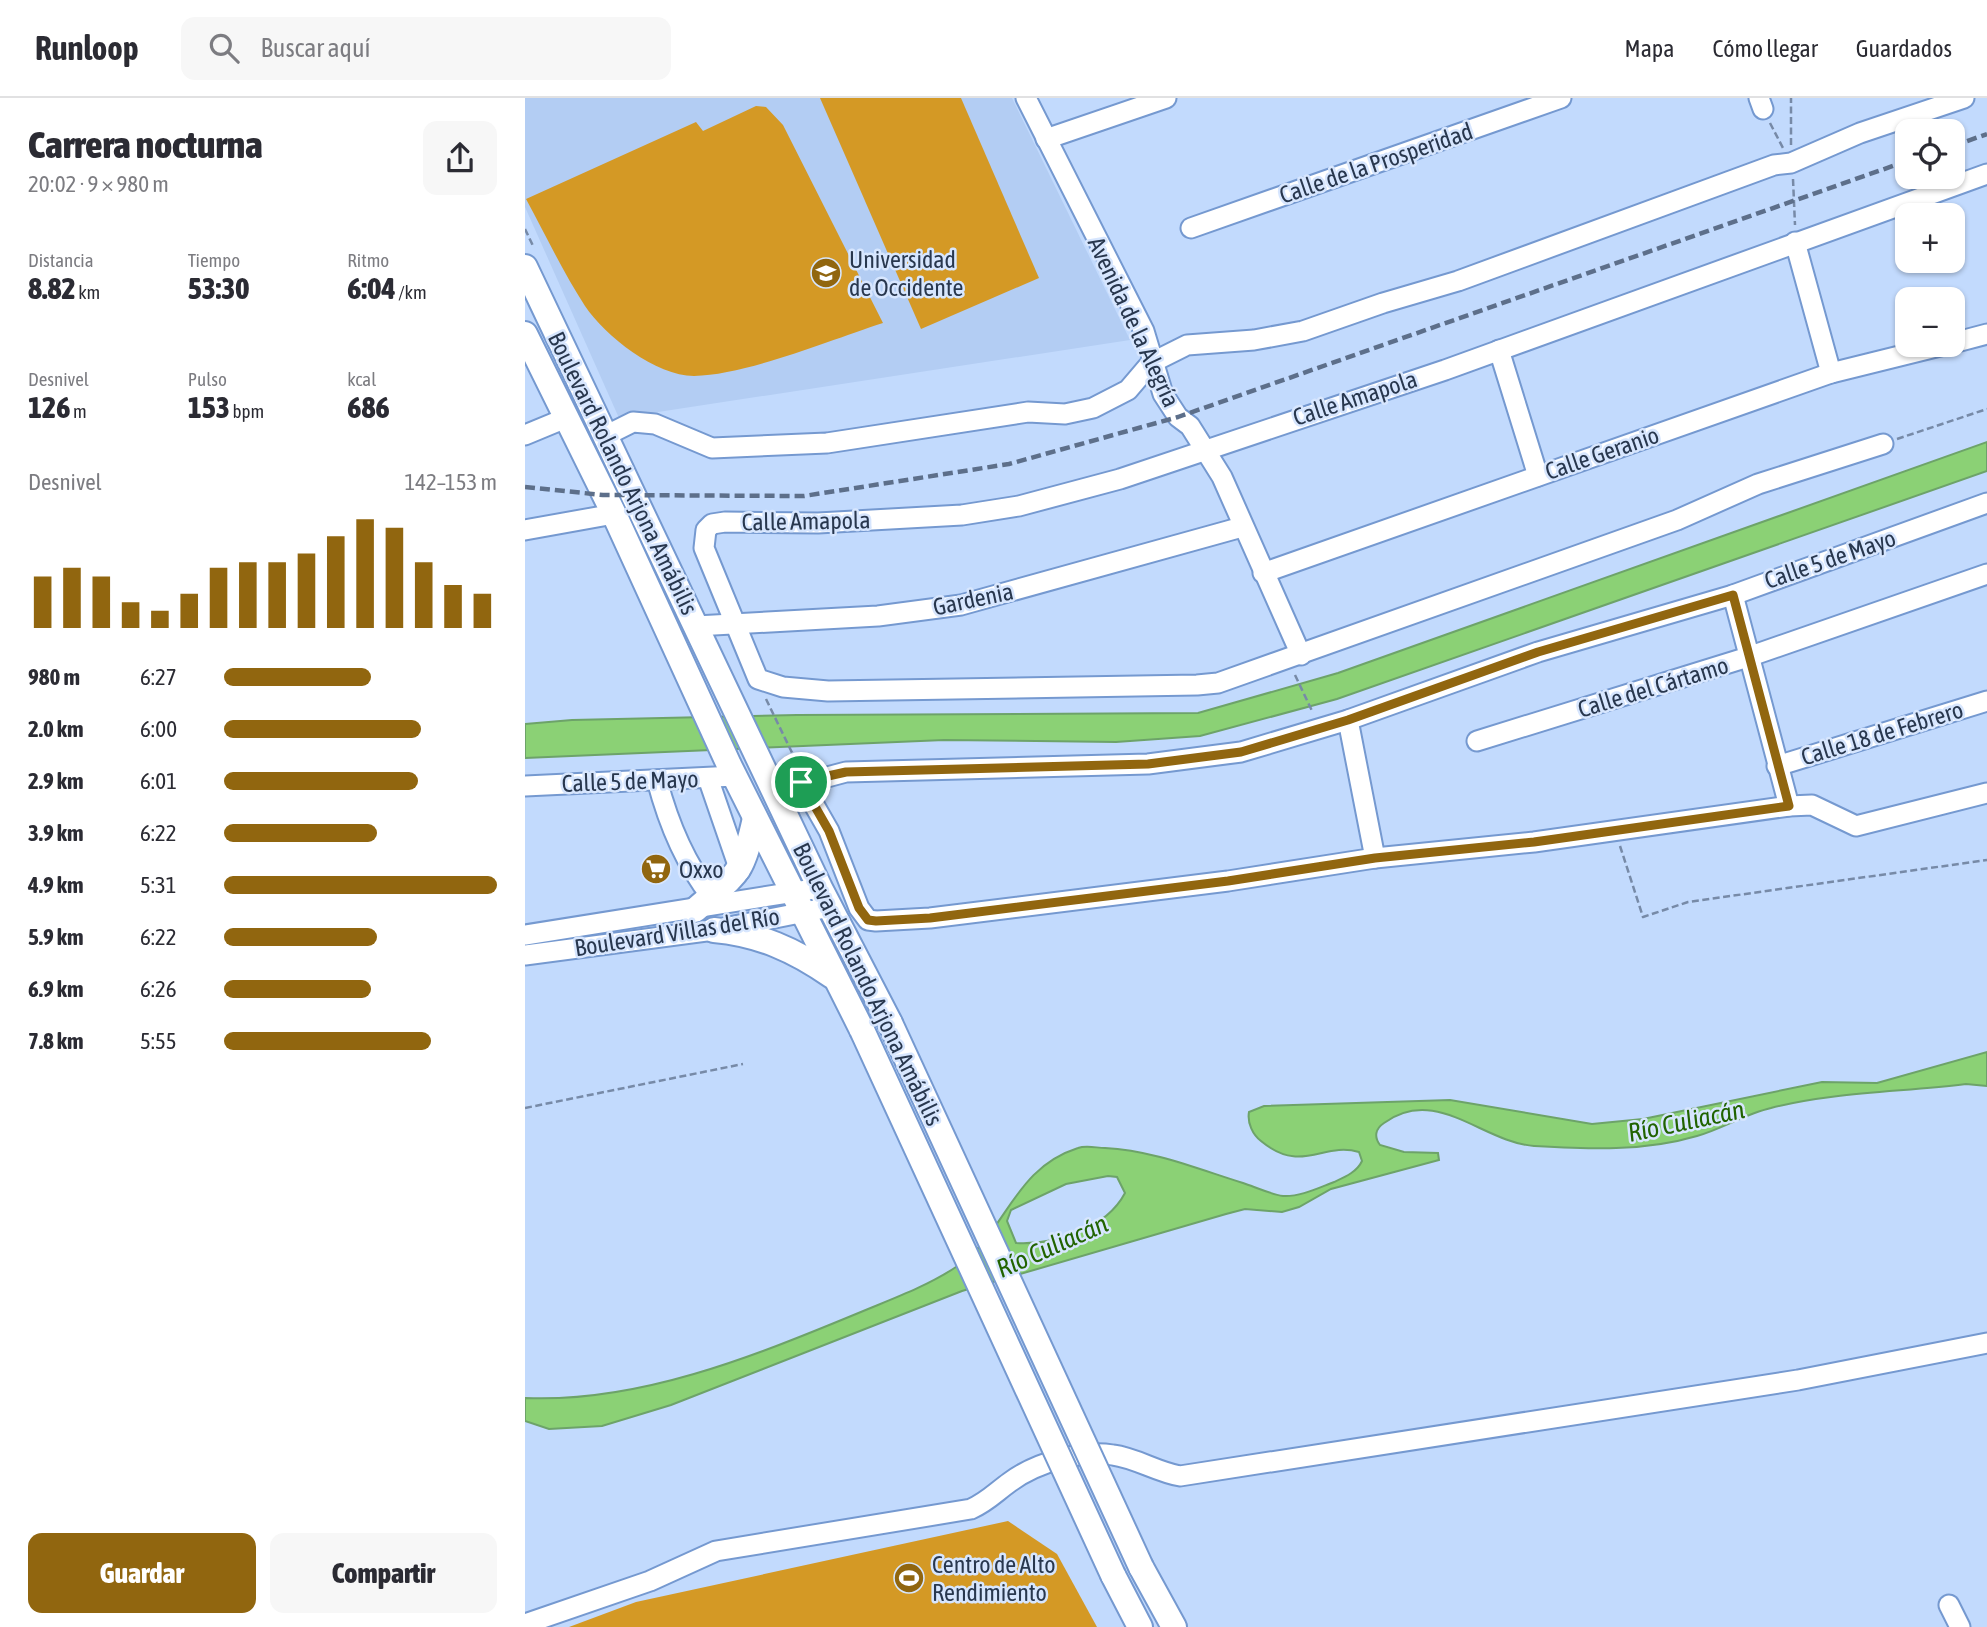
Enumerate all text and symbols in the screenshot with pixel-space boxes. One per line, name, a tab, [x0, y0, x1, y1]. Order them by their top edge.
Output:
search box	[181, 17, 671, 80]
text: Runloop	[35, 29, 139, 67]
icon: search	[205, 29, 243, 67]
text: Buscar aquí	[261, 33, 371, 63]
text: Mapa	[1625, 35, 1674, 62]
text: Cómo llegar	[1712, 35, 1818, 62]
text: Guardados	[1856, 35, 1952, 62]
street label: Calle de la Prosperidad	[1276, 117, 1476, 209]
map controls	[1895, 119, 1965, 357]
button: locate	[1895, 119, 1965, 189]
button: share	[423, 121, 497, 195]
text: Carrera nocturna	[28, 123, 263, 166]
text: 20:02 · 9 × 980 m	[28, 171, 169, 197]
button: +	[1895, 203, 1965, 273]
street label: Avenida de la Alegría	[1083, 233, 1185, 411]
place label: Universidad de Occidente	[849, 246, 963, 301]
text: Distancia	[28, 249, 93, 271]
text: Tiempo	[188, 249, 240, 271]
text: Ritmo	[347, 249, 389, 271]
school or university icon: Universidad de Occidente	[809, 256, 843, 290]
text: 8.82	[28, 271, 76, 305]
text: 53:30	[188, 271, 249, 305]
text: 6:04	[347, 271, 396, 305]
text: km	[76, 281, 100, 303]
text: /km	[396, 281, 427, 303]
button: −	[1895, 287, 1965, 357]
street label: Boulevard Rolando Arjona Amábilis	[543, 327, 703, 619]
street label: Calle Amapola	[1289, 365, 1421, 431]
text: Desnivel	[28, 368, 89, 390]
text: Pulso	[188, 368, 227, 390]
text: kcal	[347, 368, 376, 390]
text: 126	[28, 390, 70, 424]
text: 153	[188, 390, 230, 424]
text: 686	[347, 390, 390, 424]
text: m	[70, 400, 87, 422]
text: bpm	[230, 400, 264, 422]
street label: Calle Geranio	[1542, 421, 1662, 485]
text: Desnivel	[28, 469, 102, 495]
text: 142–153 m	[404, 469, 497, 495]
street label: Calle Amapola	[741, 506, 871, 536]
street label: Calle 5 de Mayo	[1761, 524, 1899, 594]
street label: Gardenia	[930, 577, 1016, 621]
street label: Calle del Cártamo	[1574, 651, 1732, 723]
text: 980 m	[28, 664, 80, 690]
text: 6:27	[140, 664, 177, 690]
street label: Calle 18 de Febrero	[1798, 696, 1966, 770]
text: 2.0 km	[28, 716, 84, 742]
text: 6:00	[140, 716, 177, 742]
pin	[771, 752, 831, 812]
icon: arrive	[782, 763, 820, 801]
street label: Calle 5 de Mayo	[561, 765, 699, 797]
text: 2.9 km	[28, 768, 84, 794]
text: 6:01	[140, 768, 177, 794]
text: 3.9 km	[28, 820, 84, 846]
text: 6:22	[140, 820, 177, 846]
street label: Boulevard Rolando Arjona Amábilis	[788, 838, 948, 1130]
supermarket icon: Oxxo	[639, 852, 673, 886]
place label: Oxxo	[679, 856, 723, 883]
text: 4.9 km	[28, 872, 84, 898]
text: 5:31	[140, 872, 177, 898]
street label: Boulevard Villas del Río	[573, 902, 781, 962]
text: 5.9 km	[28, 924, 84, 950]
text: 6:22	[140, 924, 177, 950]
text: 6.9 km	[28, 976, 84, 1002]
text: 6:26	[140, 976, 177, 1002]
text: 7.8 km	[28, 1028, 84, 1054]
text: 5:55	[140, 1028, 177, 1054]
water label: Río Culiacán	[1625, 1094, 1747, 1148]
water label: Río Culiacán	[992, 1208, 1112, 1284]
button: Guardar	[28, 1533, 256, 1613]
button: Compartir	[270, 1533, 497, 1613]
place label: Centro de Alto Rendimiento	[932, 1551, 1056, 1606]
sports icon: Centro de Alto Rendimiento	[892, 1561, 926, 1595]

